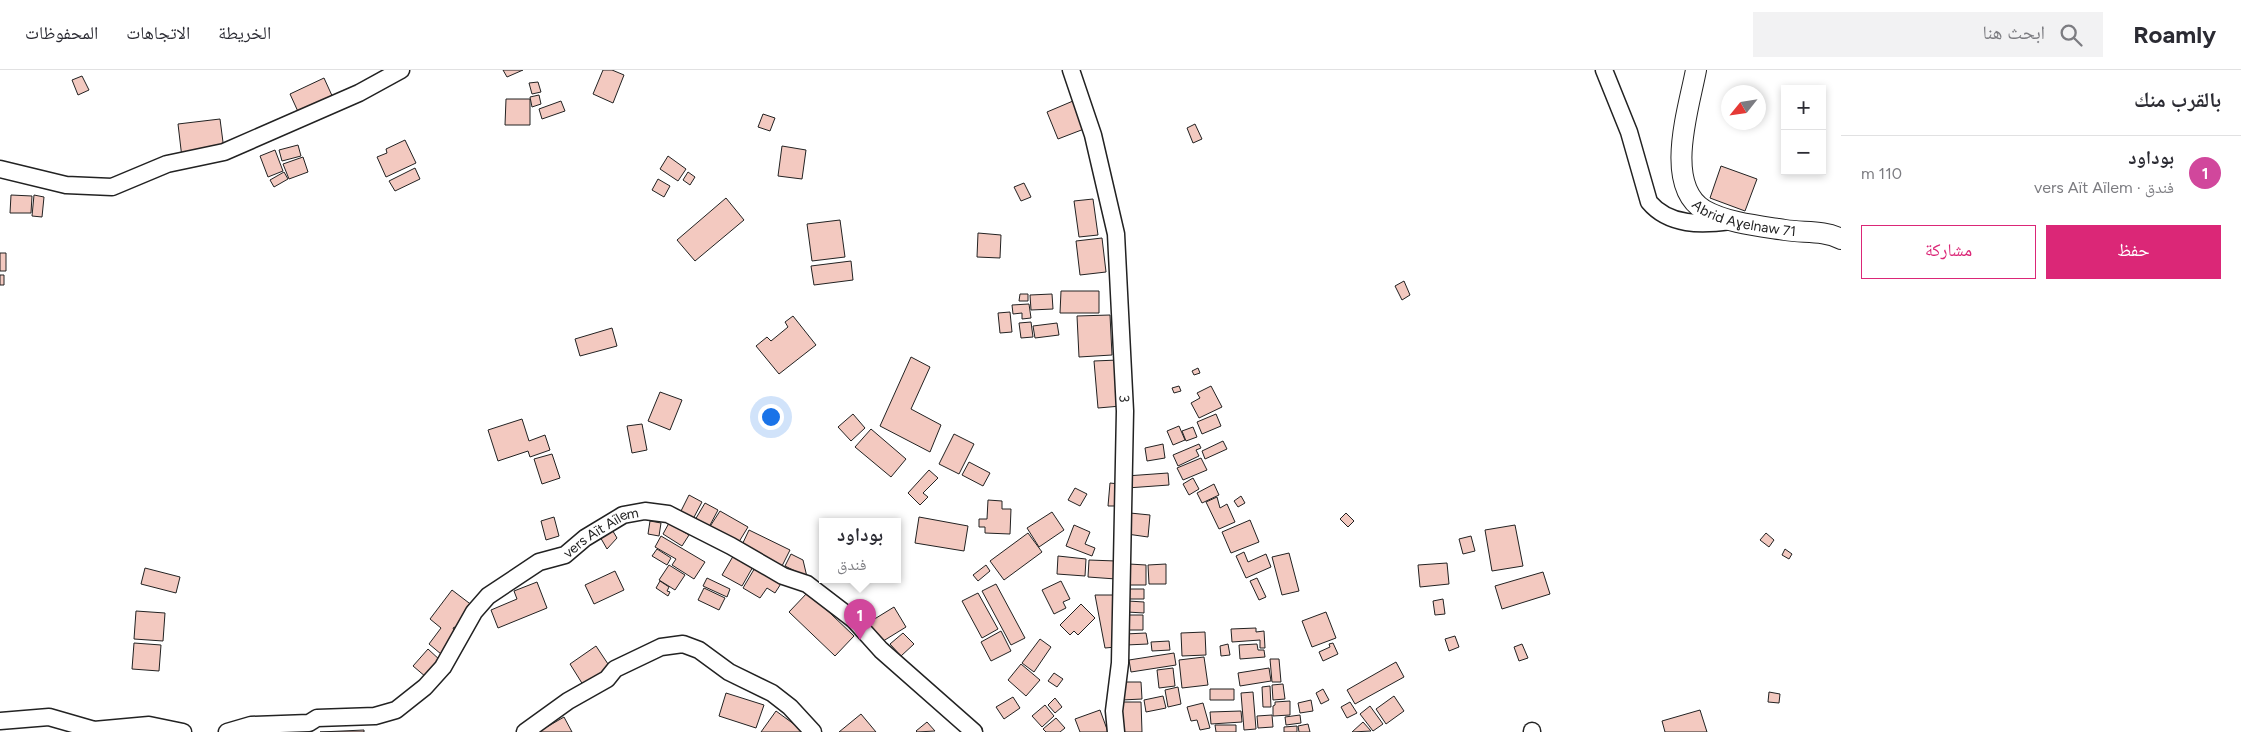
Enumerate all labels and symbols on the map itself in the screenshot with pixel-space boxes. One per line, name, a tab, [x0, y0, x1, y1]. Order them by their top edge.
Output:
north arrow	[1721, 85, 1766, 130]
street label: Abrid Aɣelnaw 71	[1689, 196, 1797, 240]
street label: 3	[1116, 394, 1133, 403]
your location	[758, 404, 784, 430]
street label: vers Aït Aïlem	[559, 504, 640, 562]
pin: 1	[844, 599, 876, 640]

